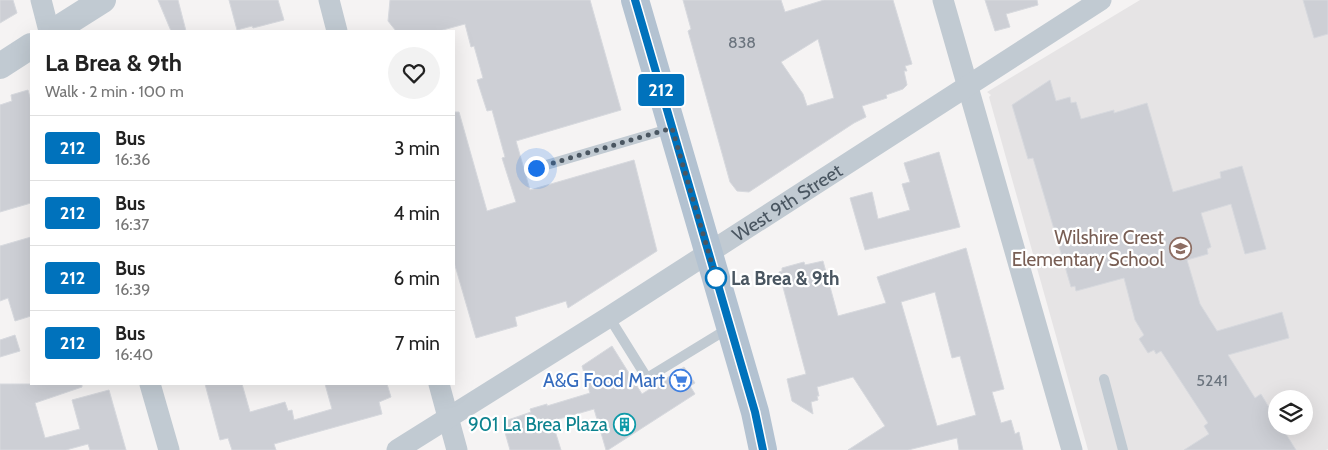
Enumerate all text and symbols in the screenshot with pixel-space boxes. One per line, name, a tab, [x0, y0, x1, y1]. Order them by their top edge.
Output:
house number: 838	[728, 33, 756, 52]
button: heart	[388, 47, 440, 99]
text: La Brea & 9th	[45, 48, 182, 77]
line badge: 212	[632, 74, 690, 106]
text: 212	[648, 79, 674, 101]
text: Walk · 2 min · 100 m	[45, 82, 184, 101]
text: Bus	[115, 127, 145, 150]
text: 212	[60, 137, 85, 159]
text: 3 min	[394, 137, 440, 160]
text: 16:36	[115, 150, 150, 169]
your location	[524, 156, 549, 181]
street label: West 9th Street	[728, 159, 847, 247]
text: Bus	[115, 192, 145, 215]
text: 212	[60, 202, 85, 224]
text: 4 min	[393, 202, 440, 225]
text: 16:37	[115, 215, 149, 234]
place label: Wilshire Crest Elementary School	[1012, 226, 1165, 271]
school or university icon: Wilshire Crest Elementary School	[1168, 236, 1192, 260]
text: Bus	[115, 257, 145, 280]
text: 212	[60, 267, 85, 289]
text: 6 min	[394, 267, 440, 290]
marker: La Brea & 9th	[705, 267, 727, 289]
place label: La Brea & 9th	[731, 267, 840, 290]
text: 16:39	[115, 280, 150, 299]
text: Bus	[115, 322, 145, 345]
text: 212	[60, 332, 85, 354]
text: 7 min	[395, 332, 440, 355]
text: 16:40	[115, 345, 153, 364]
supermarket icon: A&G Food Mart	[669, 368, 693, 392]
place label: A&G Food Mart	[543, 369, 666, 392]
house number: 5241	[1196, 371, 1228, 390]
map controls	[1268, 390, 1313, 435]
button: layers	[1268, 390, 1313, 435]
building icon: 901 La Brea Plaza	[612, 412, 636, 436]
place label: 901 La Brea Plaza	[468, 413, 608, 436]

